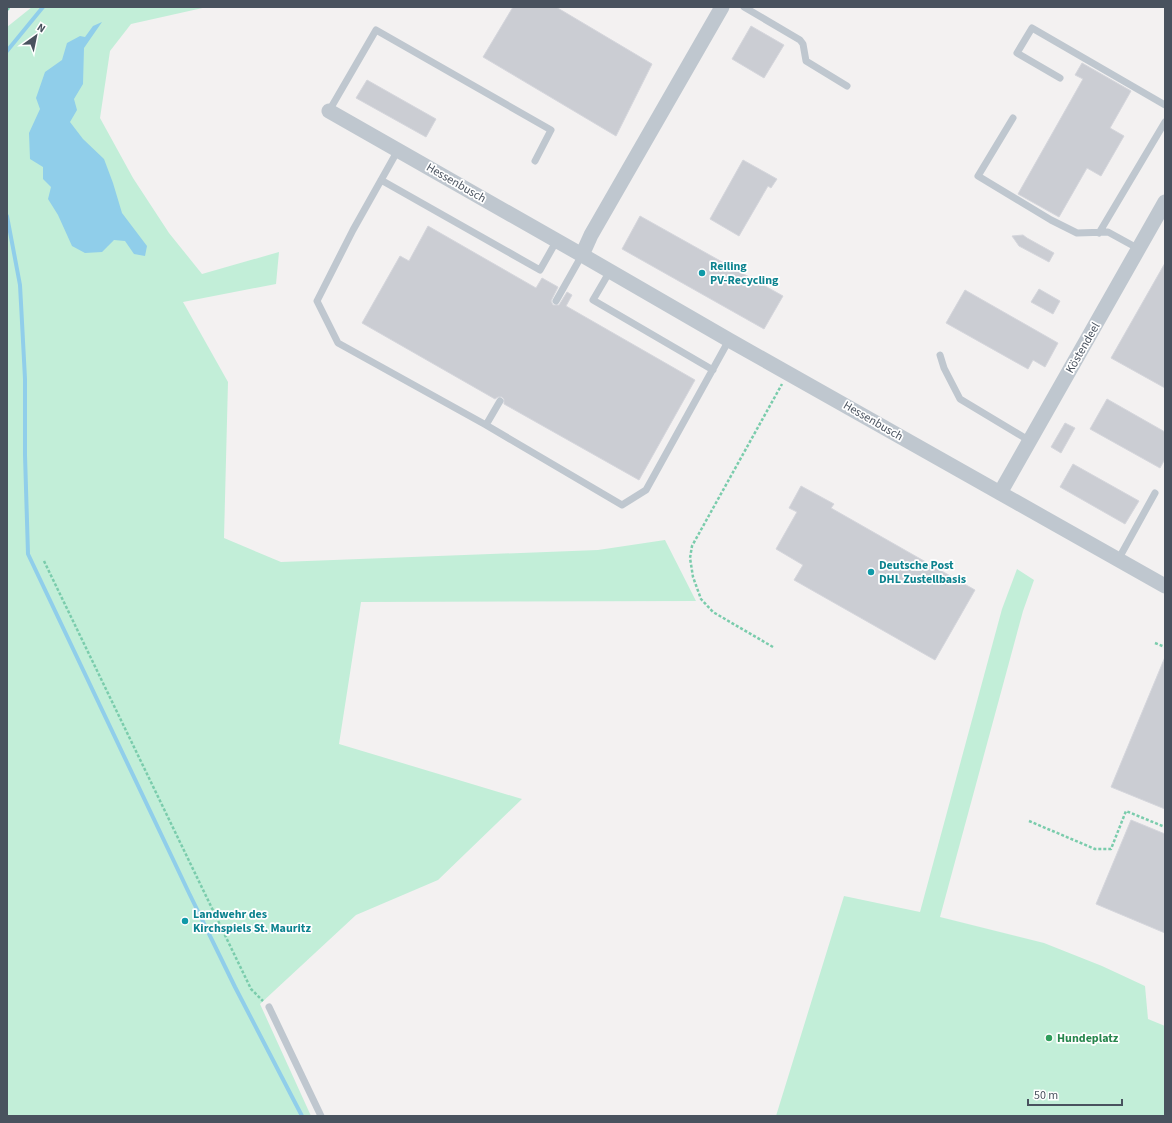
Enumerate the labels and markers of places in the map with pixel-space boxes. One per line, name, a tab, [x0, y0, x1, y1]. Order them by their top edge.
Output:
place label: Reiling PV-Recycling	[710, 258, 779, 289]
marker: Reiling PV-Recycling	[697, 268, 707, 278]
place label: Deutsche Post DHL Zustellbasis	[879, 557, 966, 588]
marker: Deutsche Post DHL Zustellbasis	[866, 567, 876, 577]
place label: Landwehr des Kirchspiels St. Mauritz	[193, 906, 311, 937]
marker: Landwehr des Kirchspiels St. Mauritz	[180, 916, 190, 926]
place label: Hundeplatz	[1057, 1030, 1119, 1047]
marker: Hundeplatz	[1044, 1033, 1054, 1043]

